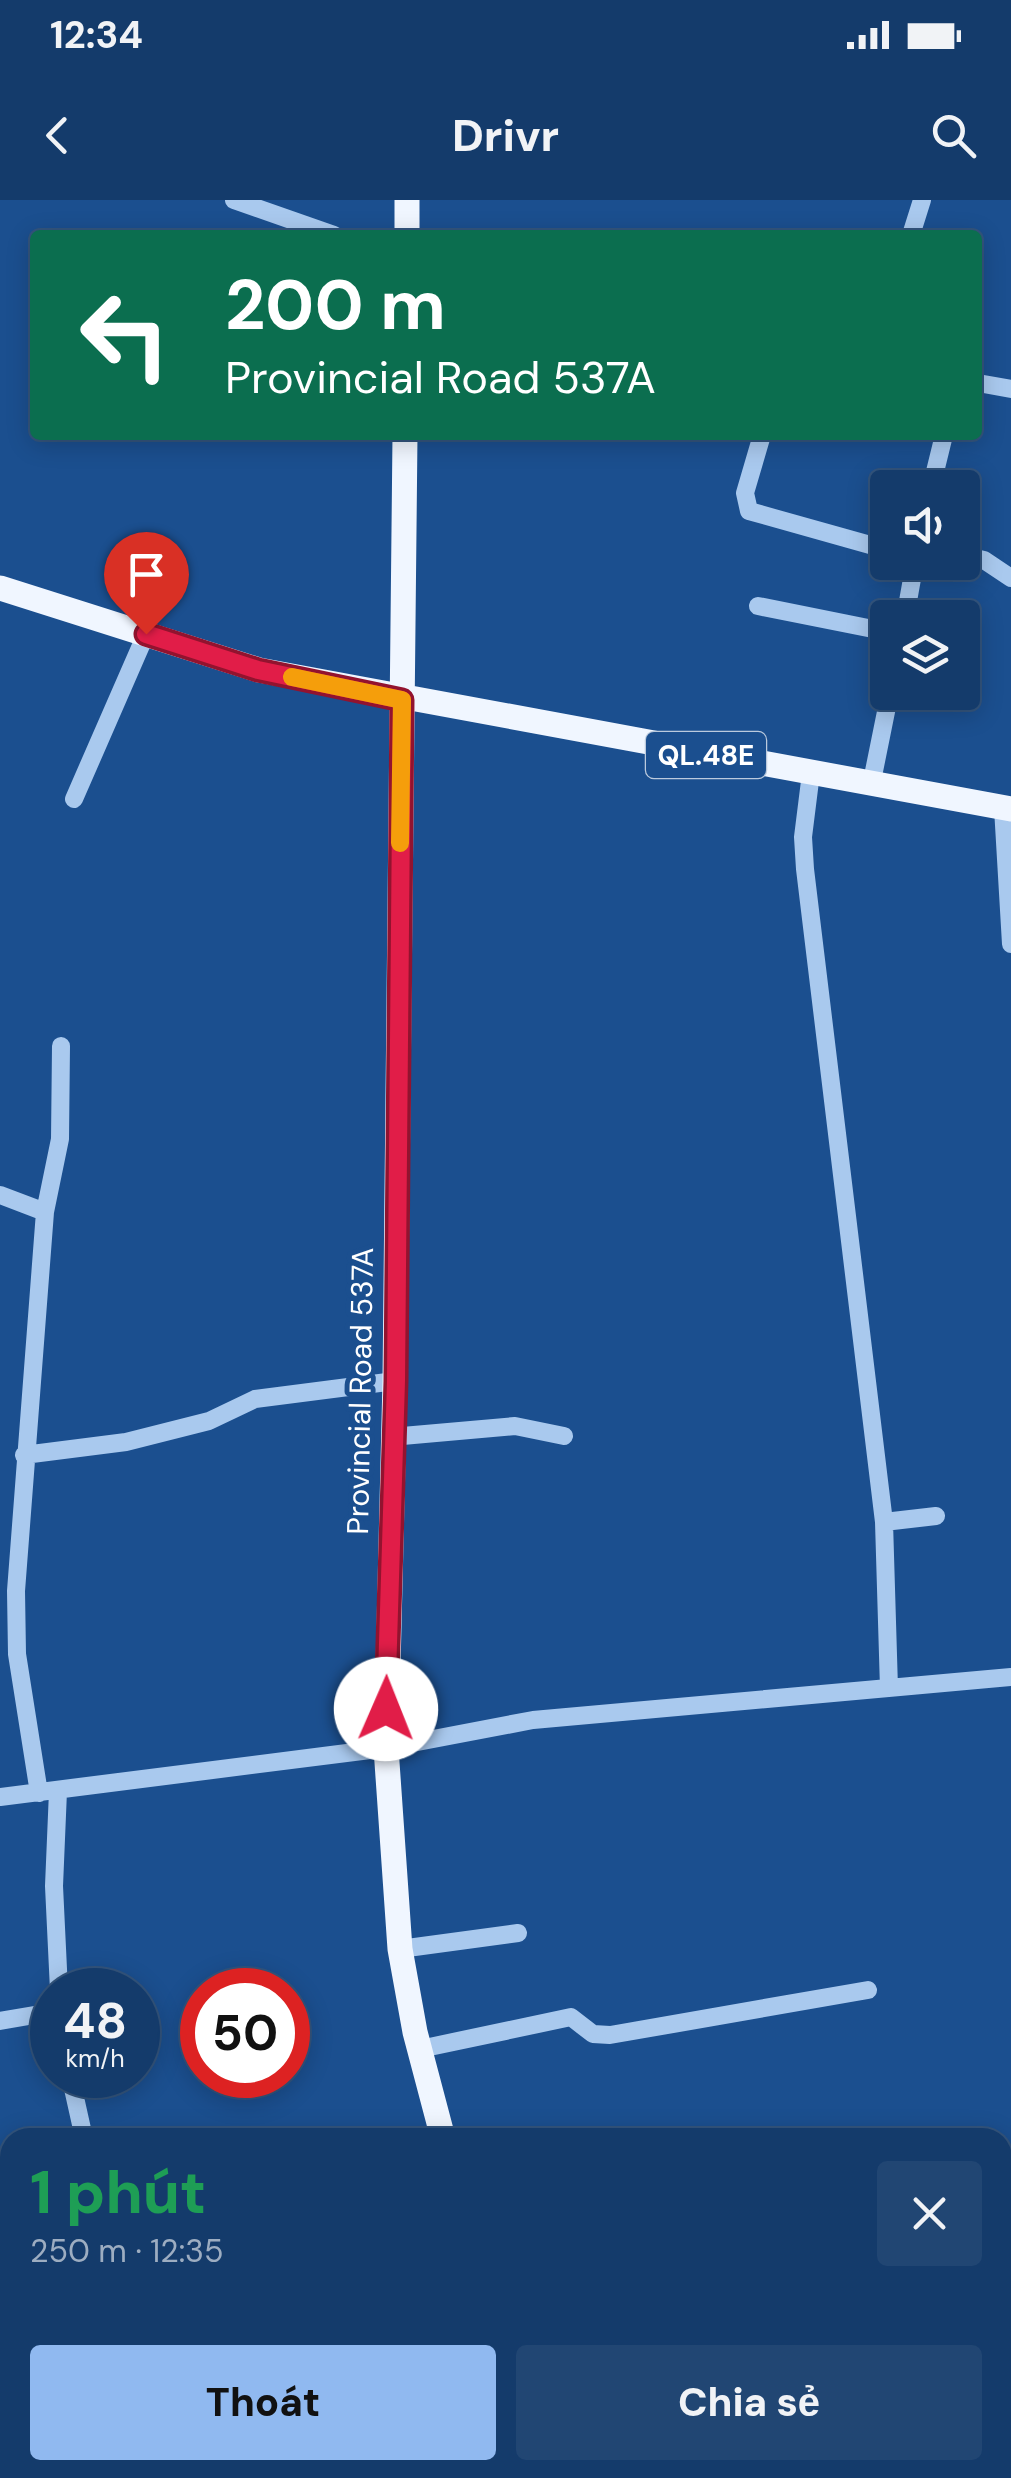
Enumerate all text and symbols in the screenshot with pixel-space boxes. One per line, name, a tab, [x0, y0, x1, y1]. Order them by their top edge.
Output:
text: 12:34	[50, 10, 143, 60]
text: Drivr	[452, 106, 559, 165]
icon: back	[30, 108, 85, 163]
icon: search	[926, 108, 981, 163]
text: 200 m	[225, 260, 446, 351]
icon: left	[60, 270, 190, 400]
text: Provincial Road 537A	[225, 348, 656, 407]
map controls	[870, 470, 980, 710]
button: sound	[870, 470, 980, 580]
pin	[104, 532, 189, 635]
icon: arrive	[119, 547, 174, 602]
button: layers	[870, 600, 980, 710]
road number: QL.48E	[646, 732, 766, 778]
street label: Provincial Road 537A	[338, 1247, 382, 1535]
position arrow	[334, 1657, 438, 1761]
speed limit sign: 50	[180, 1968, 310, 2098]
text: 48	[63, 1988, 127, 2054]
text: km/h	[65, 2042, 125, 2075]
text: 1 phút	[30, 2153, 206, 2232]
button: close	[877, 2161, 982, 2266]
text: 250 m · 12:35	[30, 2230, 224, 2272]
button: Thoát	[30, 2345, 496, 2460]
button: Chia sẻ	[516, 2345, 982, 2460]

